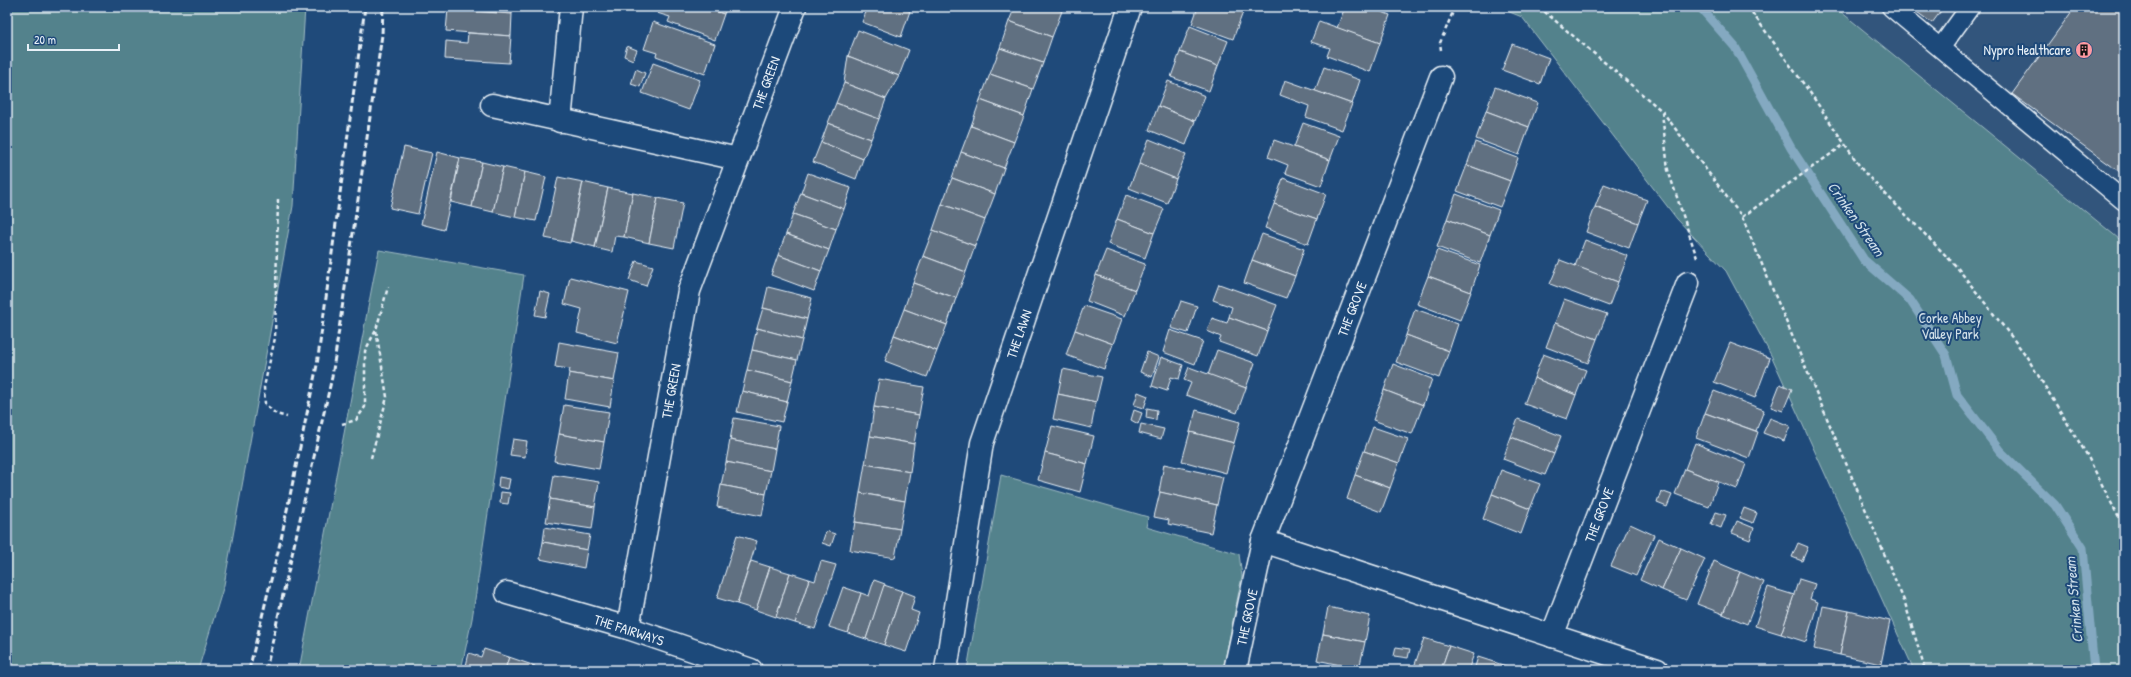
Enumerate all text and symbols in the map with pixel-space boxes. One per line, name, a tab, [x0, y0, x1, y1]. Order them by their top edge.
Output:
scale bar	[28, 26, 119, 52]
text: 20 m	[34, 31, 56, 48]
place label: Nypro Healthcare	[1983, 40, 2071, 60]
building icon: Nypro Healthcare	[2074, 40, 2094, 60]
street label: THE GREEN	[747, 54, 784, 112]
water label: Crinken Stream	[1823, 177, 1890, 261]
street label: THE GROVE	[1332, 279, 1371, 339]
street label: THE LAWN	[1001, 307, 1036, 361]
park label: Corke Abbey Valley Park	[1918, 308, 1982, 344]
street label: THE GREEN	[656, 362, 685, 420]
street label: THE GROVE	[1579, 485, 1618, 545]
water label: Crinken Stream	[2059, 555, 2088, 644]
street label: THE GROVE	[1231, 587, 1262, 647]
street label: THE FAIRWAYS	[592, 609, 667, 650]

